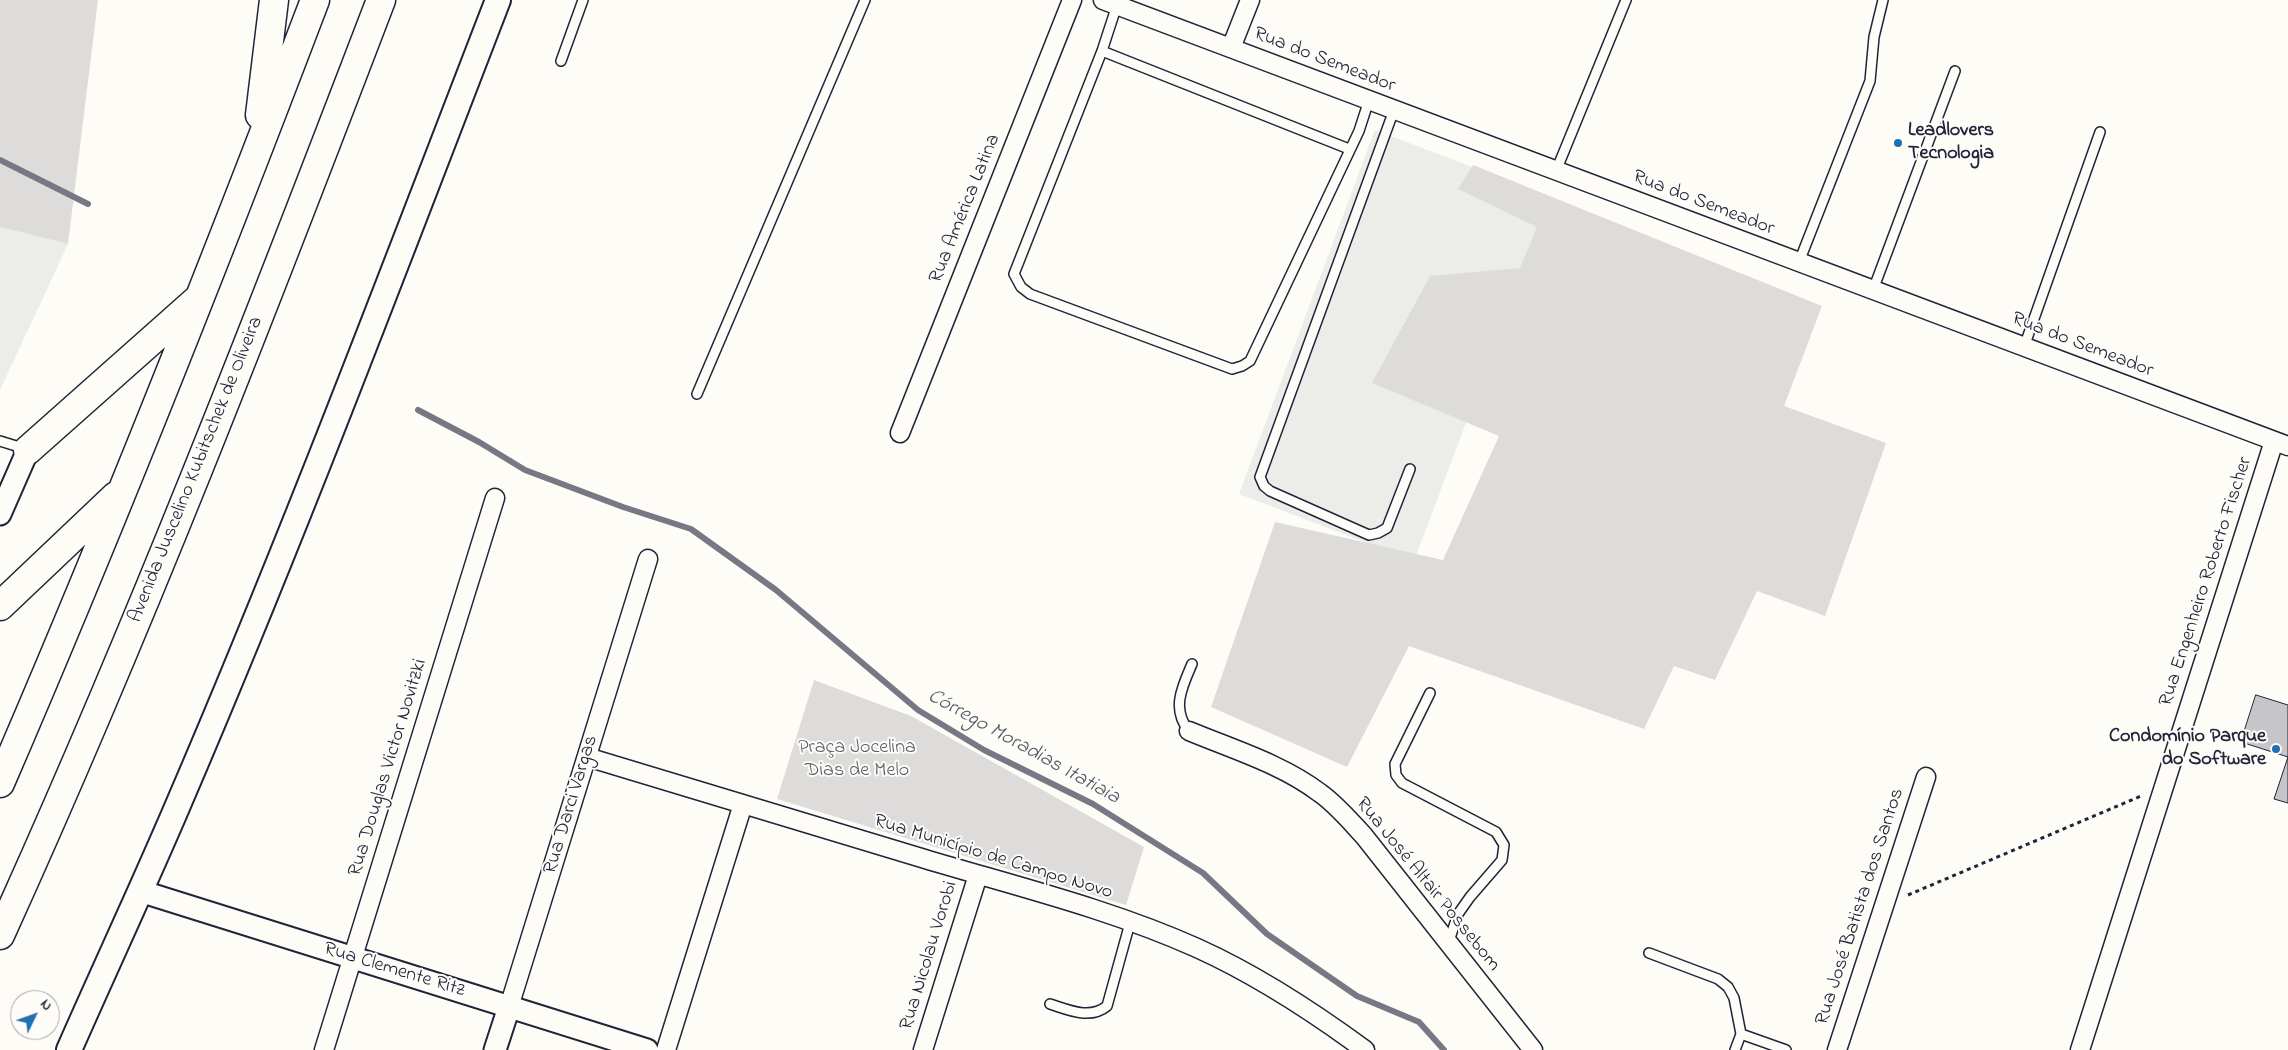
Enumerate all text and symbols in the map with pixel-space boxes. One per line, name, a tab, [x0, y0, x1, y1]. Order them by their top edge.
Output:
street label: Rua do Semeador	[1250, 23, 1398, 99]
place label: Leadlovers Tecnologia	[1908, 120, 1994, 167]
street label: Rua América Latina	[925, 131, 1007, 287]
marker: Leadlovers Tecnologia	[1892, 137, 1904, 149]
street label: Rua do Semeador	[1629, 166, 1777, 242]
street label: Rua do Semeador	[2008, 308, 2156, 384]
street label: Avenida Juscelino Kubitschek de Oliveira	[124, 313, 270, 627]
street label: Rua Engenheiro Roberto Fischer	[2155, 454, 2259, 710]
street label: Rua Douglas Victor Novitzki	[344, 656, 434, 880]
water label: Córrego Moradias Itatiaia	[923, 685, 1123, 811]
place label: Condomínio Parque do Software	[2109, 726, 2266, 773]
street label: Rua Darci Vargas	[540, 733, 604, 877]
park label: Praça Jocelina Dias de Melo	[798, 737, 916, 784]
marker: Condomínio Parque do Software	[2270, 743, 2282, 755]
street label: Rua José Batista dos Santos	[1811, 786, 1911, 1028]
street label: Rua José Altair Possebom	[1349, 793, 1505, 977]
street label: Rua Município de Campo Novo	[871, 810, 1115, 906]
street label: Rua Nicolau Vorobi	[896, 879, 964, 1033]
street label: Rua Clemente Ritz	[321, 938, 467, 1004]
north arrow	[10, 990, 60, 1040]
text: N	[35, 995, 57, 1016]

